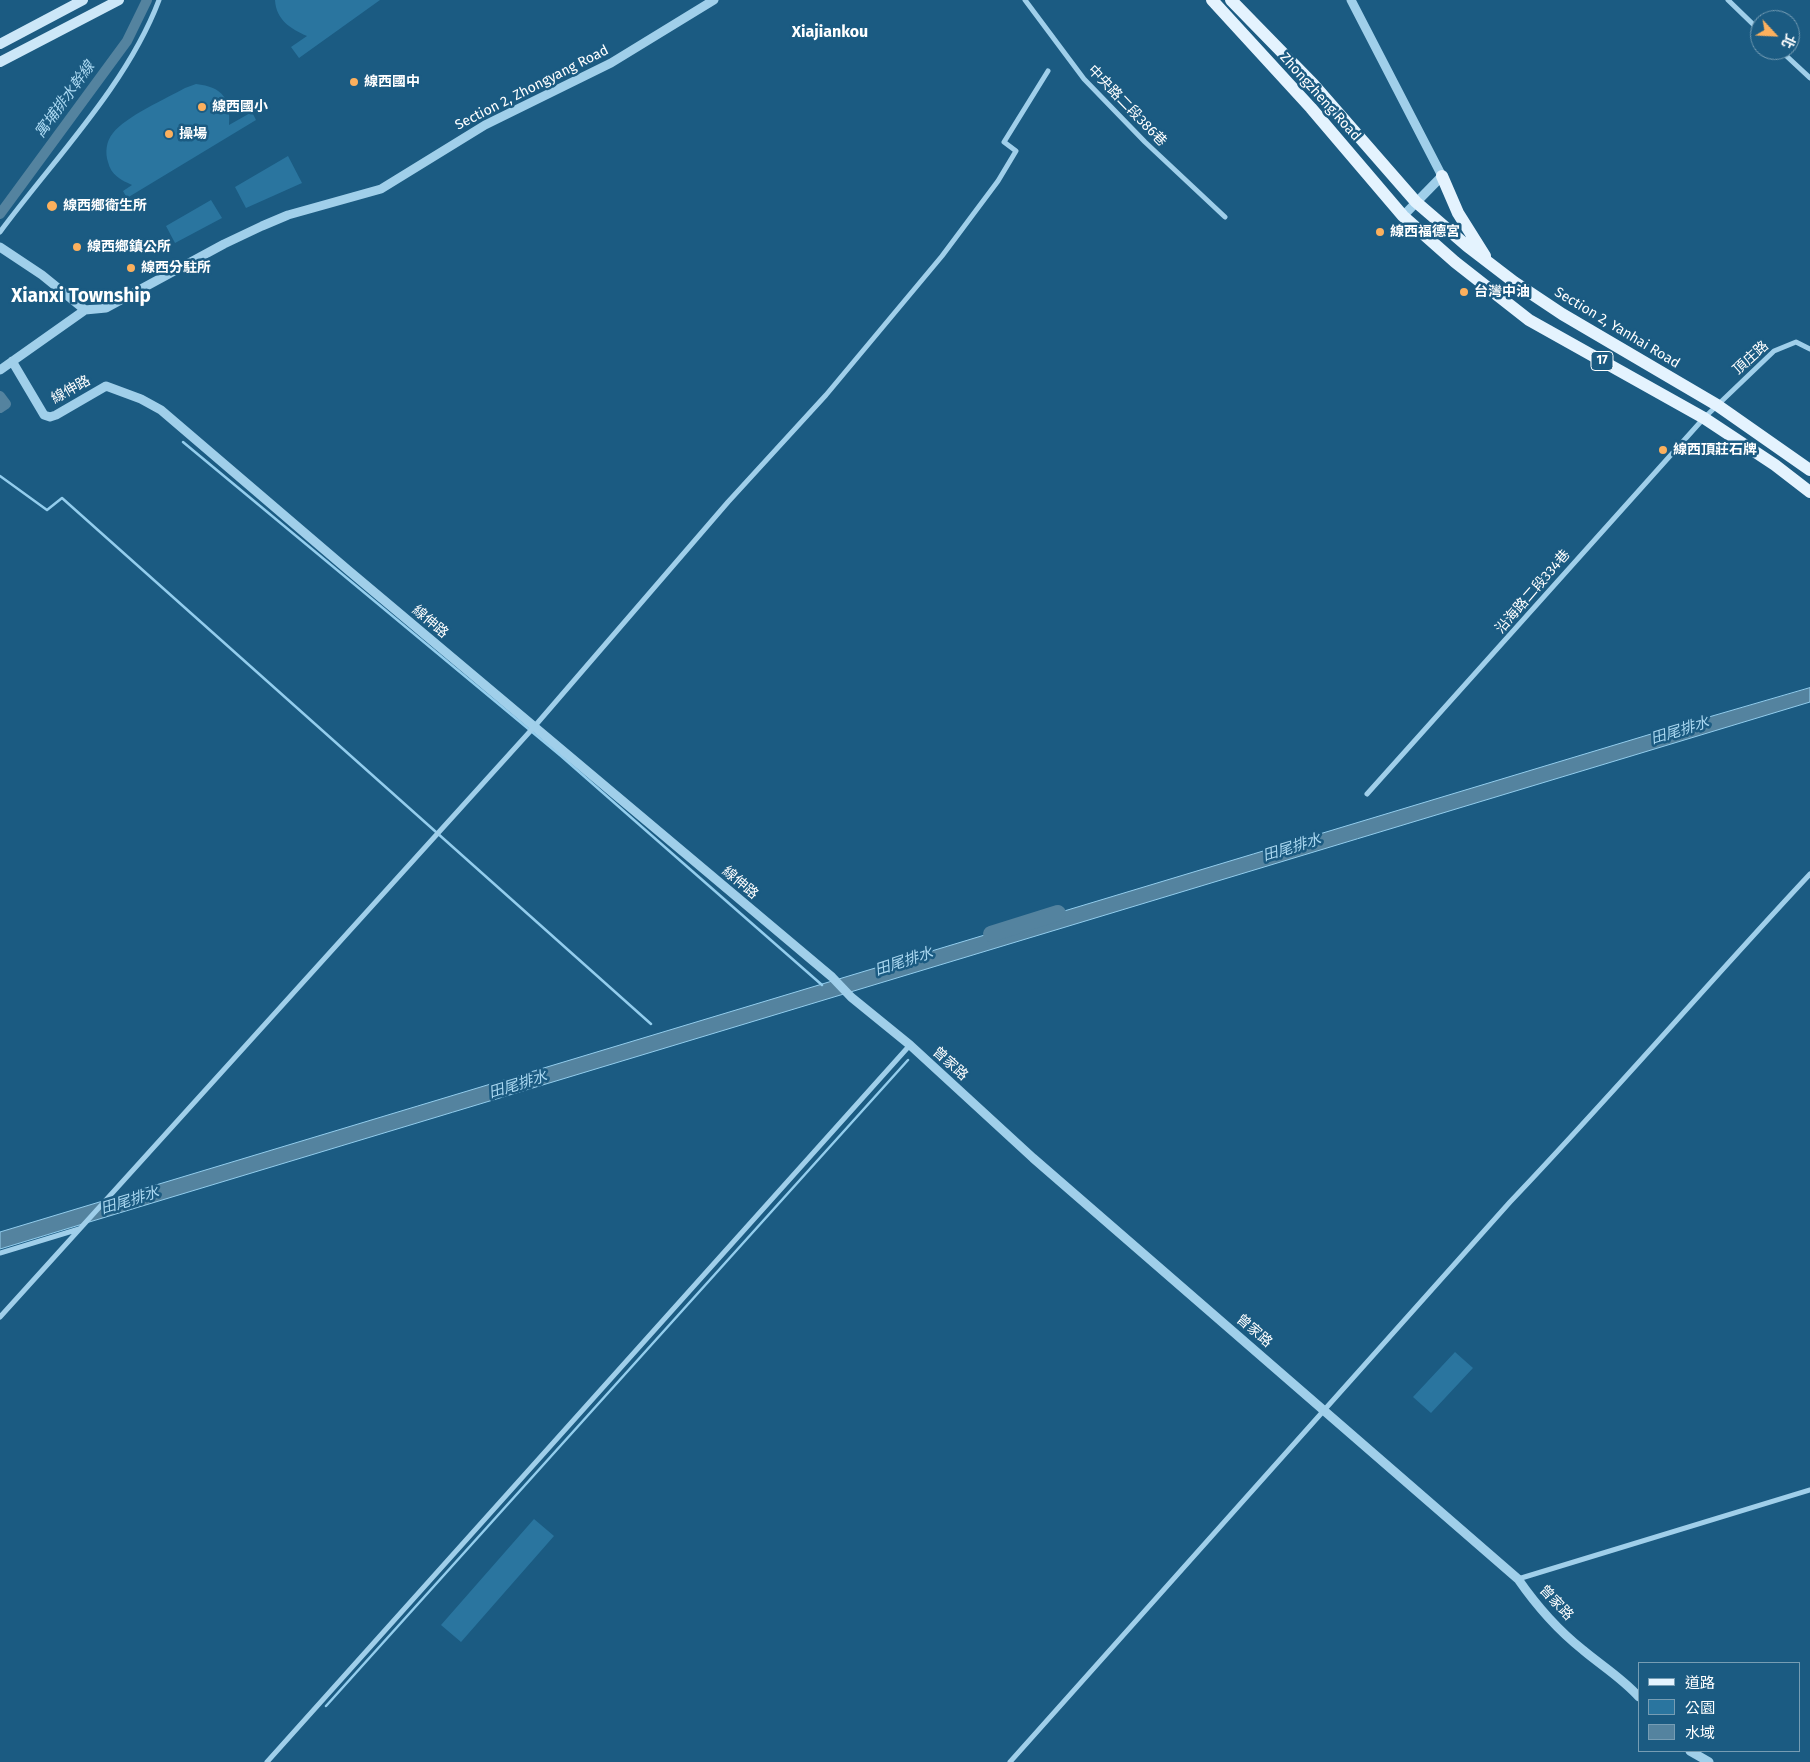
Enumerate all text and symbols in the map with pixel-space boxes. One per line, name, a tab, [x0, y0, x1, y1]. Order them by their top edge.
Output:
north arrow	[1750, 10, 1800, 60]
district label: Xiajiankou	[792, 23, 868, 43]
text: 北	[1777, 31, 1799, 51]
street label: Section 2, Zhongyang Road	[452, 42, 612, 134]
street label: Zhongzheng Road	[1276, 50, 1364, 144]
water label: 寓埔排水幹線	[31, 58, 99, 142]
street label: 中央路二段386巷	[1084, 62, 1170, 150]
place label: 線西國中	[364, 74, 420, 90]
marker: 線西國中	[348, 76, 360, 88]
place label: 線西國小	[212, 99, 268, 115]
marker: 線西國小	[196, 101, 208, 113]
place label: 操場	[179, 126, 207, 142]
marker: 操場	[163, 128, 175, 140]
place label: 線西鄉衛生所	[63, 198, 147, 214]
marker: 線西鄉衛生所	[45, 199, 59, 213]
place label: 線西福德宮	[1390, 224, 1460, 240]
marker: 線西福德宮	[1374, 226, 1386, 238]
place label: 線西鄉鎮公所	[87, 239, 171, 255]
marker: 線西鄉鎮公所	[71, 241, 83, 253]
place label: 線西分駐所	[141, 260, 211, 276]
marker: 線西分駐所	[125, 262, 137, 274]
place label: 台灣中油	[1474, 284, 1530, 300]
street label: Section 2, Yanhai Road	[1551, 284, 1683, 372]
district label: Xianxi Township	[11, 286, 151, 308]
marker: 台灣中油	[1458, 286, 1470, 298]
street label: 頂庄路	[1730, 338, 1772, 378]
road number: 17	[1591, 352, 1613, 371]
street label: 線伸路	[49, 372, 93, 408]
place label: 線西頂莊石牌	[1673, 442, 1757, 458]
marker: 線西頂莊石牌	[1657, 444, 1669, 456]
street label: 沿海路二段334巷	[1492, 547, 1574, 637]
street label: 線伸路	[409, 602, 451, 642]
water label: 田尾排水	[1649, 714, 1711, 748]
water label: 田尾排水	[1261, 831, 1323, 865]
street label: 線伸路	[719, 863, 761, 903]
water label: 田尾排水	[873, 944, 935, 980]
street label: 曾家路	[929, 1044, 971, 1084]
water label: 田尾排水	[487, 1068, 549, 1102]
water label: 田尾排水	[99, 1184, 161, 1218]
street label: 曾家路	[1233, 1311, 1275, 1351]
street label: 曾家路	[1536, 1582, 1576, 1624]
legend	[1638, 1662, 1800, 1752]
text: 道路	[1685, 1674, 1715, 1692]
text: 公園	[1685, 1699, 1715, 1717]
text: 水域	[1685, 1724, 1715, 1742]

